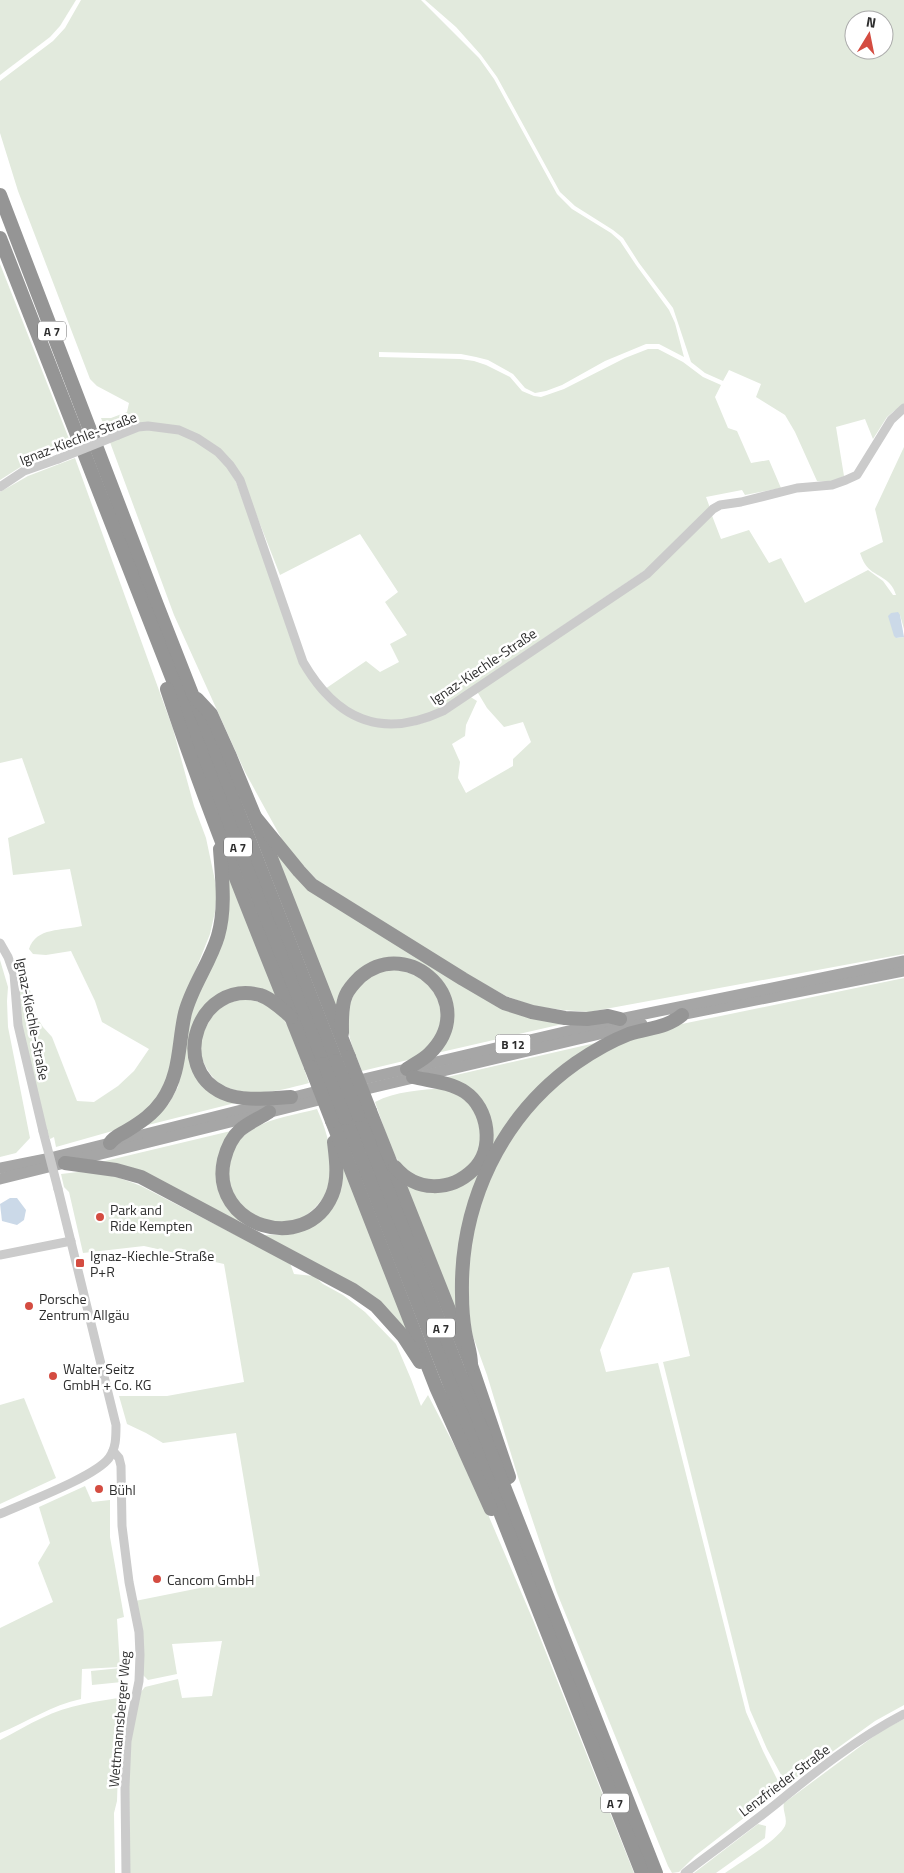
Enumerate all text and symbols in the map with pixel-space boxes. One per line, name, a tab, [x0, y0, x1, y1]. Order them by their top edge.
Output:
north arrow	[844, 10, 894, 60]
text: N	[865, 11, 878, 33]
road number: A 7	[38, 322, 66, 341]
street label: Ignaz-Kiechle-Straße	[16, 406, 140, 470]
street label: Ignaz-Kiechle-Straße	[426, 623, 540, 709]
road number: A 7	[224, 838, 252, 856]
street label: Ignaz-Kiechle-Straße	[11, 956, 55, 1082]
road number: B 12	[496, 1034, 530, 1054]
place label: Park and Ride Kempten	[110, 1199, 193, 1236]
marker: Park and Ride Kempten	[94, 1211, 106, 1223]
place label: Ignaz-Kiechle-Straße P+R	[90, 1245, 214, 1282]
marker: Ignaz-Kiechle-Straße P+R	[74, 1257, 86, 1269]
place label: Porsche Zentrum Allgäu	[39, 1288, 129, 1325]
marker: Porsche Zentrum Allgäu	[23, 1300, 35, 1312]
road number: A 7	[427, 1319, 455, 1338]
place label: Walter Seitz GmbH + Co. KG	[63, 1358, 151, 1395]
marker: Walter Seitz GmbH + Co. KG	[47, 1370, 59, 1382]
place label: Bühl	[109, 1479, 136, 1500]
marker: Bühl	[93, 1483, 105, 1495]
place label: Cancom GmbH	[167, 1569, 254, 1590]
marker: Cancom GmbH	[151, 1573, 163, 1585]
street label: Wettmannsberger Weg	[103, 1650, 135, 1788]
street label: Lenzfrieder Straße	[734, 1739, 834, 1821]
road number: A 7	[601, 1794, 629, 1812]

